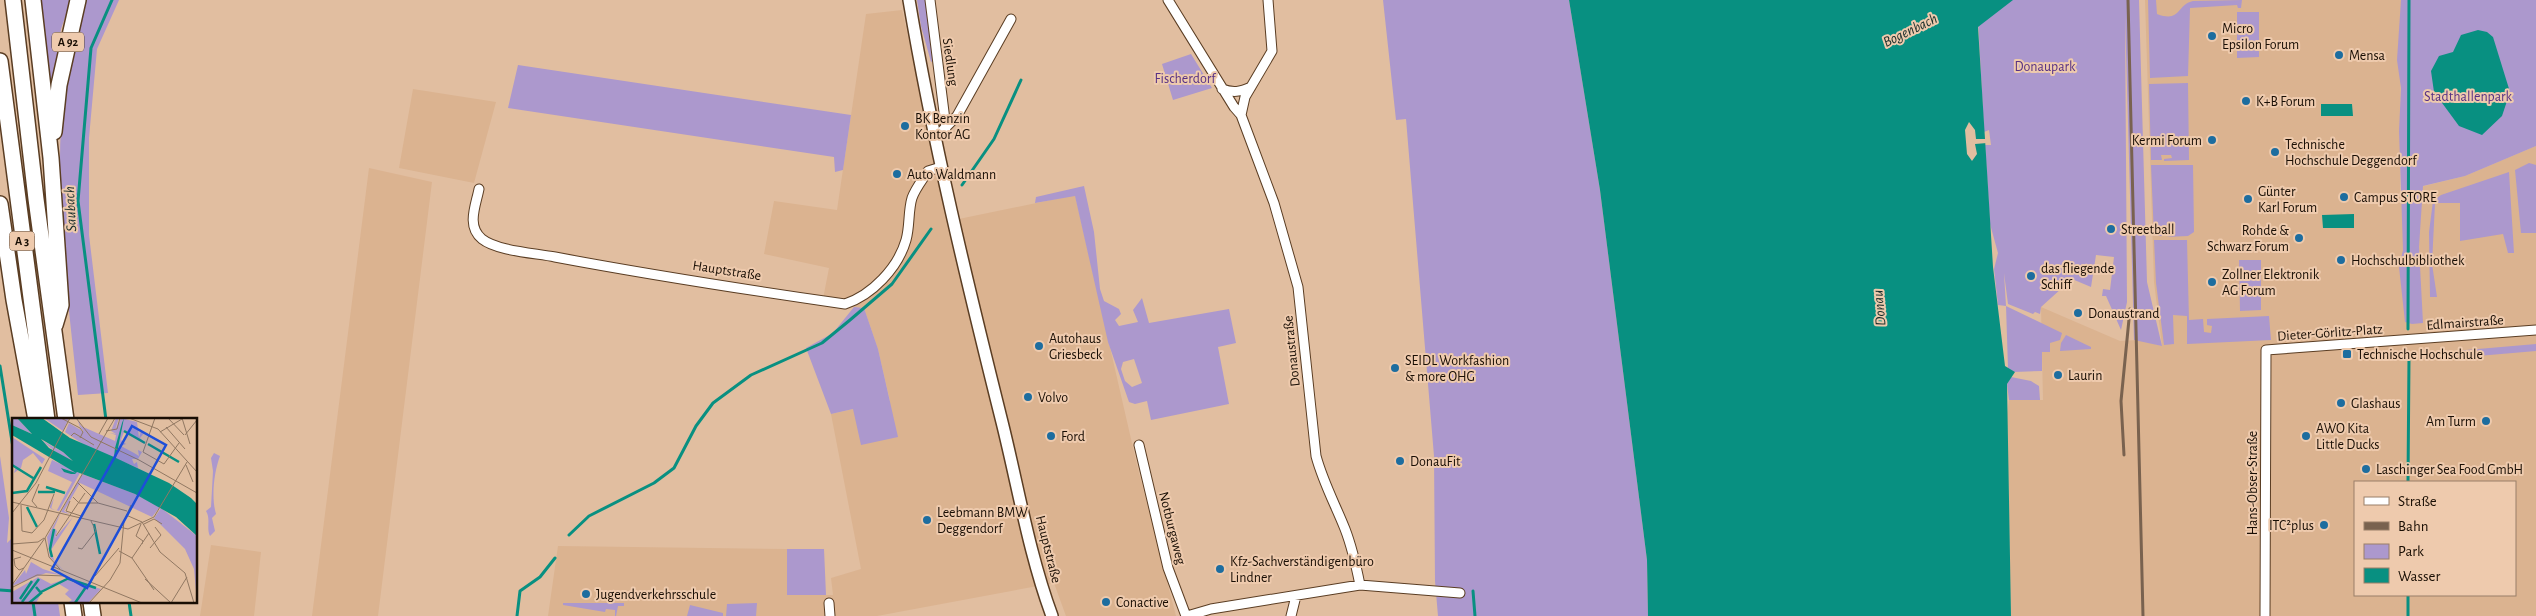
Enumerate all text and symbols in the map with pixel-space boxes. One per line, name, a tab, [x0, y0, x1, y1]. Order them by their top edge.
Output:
water label: Bogenbach	[1881, 11, 1940, 50]
place label: Micro Epsilon Forum	[2222, 22, 2299, 52]
marker: Micro Epsilon Forum	[2206, 30, 2218, 42]
road number: A 92	[52, 32, 84, 52]
street label: Siedlung	[940, 37, 960, 87]
marker: Mensa	[2333, 49, 2345, 61]
place label: Mensa	[2349, 49, 2386, 63]
park label: Donaupark	[2015, 60, 2076, 74]
park label: Fischerdorf	[1154, 72, 1216, 86]
park label: Stadthallenpark	[2424, 90, 2513, 104]
marker: K+B Forum	[2240, 95, 2252, 107]
place label: K+B Forum	[2256, 95, 2315, 109]
place label: BK Benzin Kontor AG	[915, 112, 970, 142]
marker: BK Benzin Kontor AG	[899, 120, 911, 132]
place label: Kermi Forum	[2132, 134, 2202, 148]
marker: Kermi Forum	[2206, 134, 2218, 146]
place label: Technische Hochschule Deggendorf	[2285, 138, 2417, 168]
marker: Technische Hochschule Deggendorf	[2269, 146, 2281, 158]
marker: Auto Waldmann	[891, 168, 903, 180]
place label: Auto Waldmann	[907, 168, 996, 182]
place label: Günter Karl Forum	[2258, 185, 2317, 215]
water label: Saubach	[62, 186, 79, 232]
marker: Campus STORE	[2338, 191, 2350, 203]
place label: Campus STORE	[2354, 191, 2437, 205]
marker: Günter Karl Forum	[2242, 193, 2254, 205]
marker: Streetball	[2105, 223, 2117, 235]
place label: Streetball	[2121, 223, 2175, 237]
place label: Rohde & Schwarz Forum	[2207, 224, 2289, 254]
road number: A 3	[10, 232, 34, 250]
marker: Rohde & Schwarz Forum	[2293, 232, 2305, 244]
marker: Hochschulbibliothek	[2335, 254, 2347, 266]
place label: Hochschulbibliothek	[2351, 254, 2465, 268]
street label: Hauptstraße	[692, 259, 762, 283]
place label: das fliegende Schiff	[2041, 262, 2114, 292]
place label: Zollner Elektronik AG Forum	[2222, 268, 2320, 298]
marker: das fliegende Schiff	[2025, 270, 2037, 282]
marker: Zollner Elektronik AG Forum	[2206, 276, 2218, 288]
water label: Donau	[1870, 289, 1889, 327]
marker: Donaustrand	[2072, 307, 2084, 319]
place label: Donaustrand	[2088, 307, 2159, 321]
street label: Edlmairstraße	[2426, 313, 2504, 333]
street label: Donaustraße	[1281, 315, 1303, 387]
street label: Dieter-Görlitz-Platz	[2277, 322, 2384, 344]
place label: Autohaus Griesbeck	[1049, 332, 1103, 362]
marker: Autohaus Griesbeck	[1033, 340, 1045, 352]
marker: Technische Hochschule	[2341, 348, 2353, 360]
place label: Technische Hochschule	[2357, 348, 2483, 362]
place label: SEIDL Workfashion & more OHG	[1405, 354, 1509, 384]
marker: SEIDL Workfashion & more OHG	[1389, 362, 1401, 374]
marker: Laurin	[2052, 369, 2064, 381]
place label: Laurin	[2068, 369, 2102, 383]
marker: Volvo	[1022, 391, 1034, 403]
place label: Volvo	[1038, 391, 1068, 405]
marker: Glashaus	[2335, 397, 2347, 409]
place label: Glashaus	[2351, 397, 2400, 411]
place label: Am Turm	[2426, 415, 2476, 429]
marker: Am Turm	[2480, 415, 2492, 427]
inset map	[12, 418, 198, 604]
place label: AWO Kita Little Ducks	[2316, 422, 2380, 452]
marker: Ford	[1045, 430, 1057, 442]
place label: Ford	[1061, 430, 1085, 444]
marker: AWO Kita Little Ducks	[2300, 430, 2312, 442]
street label: Hans-Obser-Straße	[2246, 431, 2260, 535]
marker: DonauFit	[1394, 455, 1406, 467]
place label: DonauFit	[1410, 455, 1461, 469]
marker: Laschinger Sea Food GmbH	[2360, 463, 2372, 475]
place label: Laschinger Sea Food GmbH	[2376, 463, 2523, 477]
legend	[2354, 481, 2516, 596]
street label: Notburgaweg	[1156, 490, 1188, 566]
text: Straße	[2398, 494, 2437, 509]
place label: Leebmann BMW Deggendorf	[937, 506, 1028, 536]
marker: Leebmann BMW Deggendorf	[921, 514, 933, 526]
street label: Hauptstraße	[1033, 514, 1063, 585]
place label: ITC²plus	[2269, 519, 2314, 533]
marker: ITC²plus	[2318, 519, 2330, 531]
text: Bahn	[2398, 519, 2428, 534]
text: Park	[2398, 544, 2424, 559]
place label: Kfz-Sachverständigenbüro Lindner	[1230, 555, 1374, 585]
marker: Kfz-Sachverständigenbüro Lindner	[1214, 563, 1226, 575]
text: Wasser	[2398, 569, 2441, 584]
marker: Jugendverkehrsschule	[580, 588, 592, 600]
place label: Jugendverkehrsschule	[596, 588, 716, 602]
marker: Conactive	[1100, 596, 1112, 608]
place label: Conactive	[1116, 596, 1169, 610]

